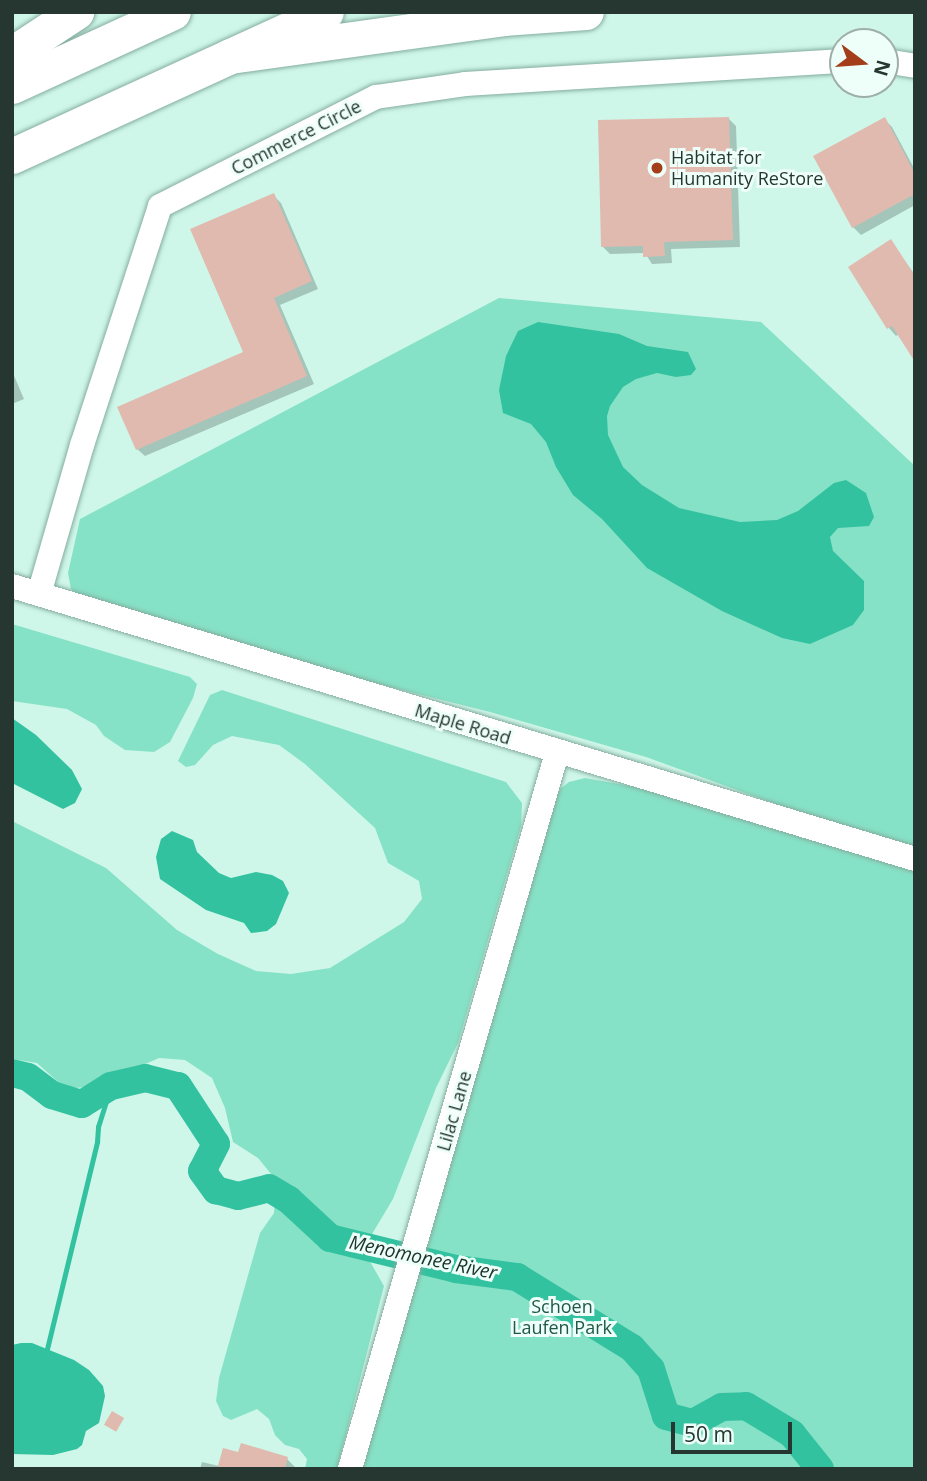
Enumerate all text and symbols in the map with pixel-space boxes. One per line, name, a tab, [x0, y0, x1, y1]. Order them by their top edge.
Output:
north arrow	[829, 28, 899, 98]
text: N	[868, 57, 897, 79]
street label: Commerce Circle	[227, 95, 365, 179]
place label: Habitat for Humanity ReStore	[671, 147, 823, 190]
marker: Habitat for Humanity ReStore	[649, 160, 665, 176]
street label: Maple Road	[412, 699, 514, 749]
street label: Lilac Lane	[432, 1068, 476, 1154]
water label: Menomonee River	[347, 1231, 499, 1285]
park label: Schoen Laufen Park	[512, 1296, 612, 1338]
scale bar	[675, 1408, 796, 1452]
text: 50 m	[684, 1420, 733, 1448]

